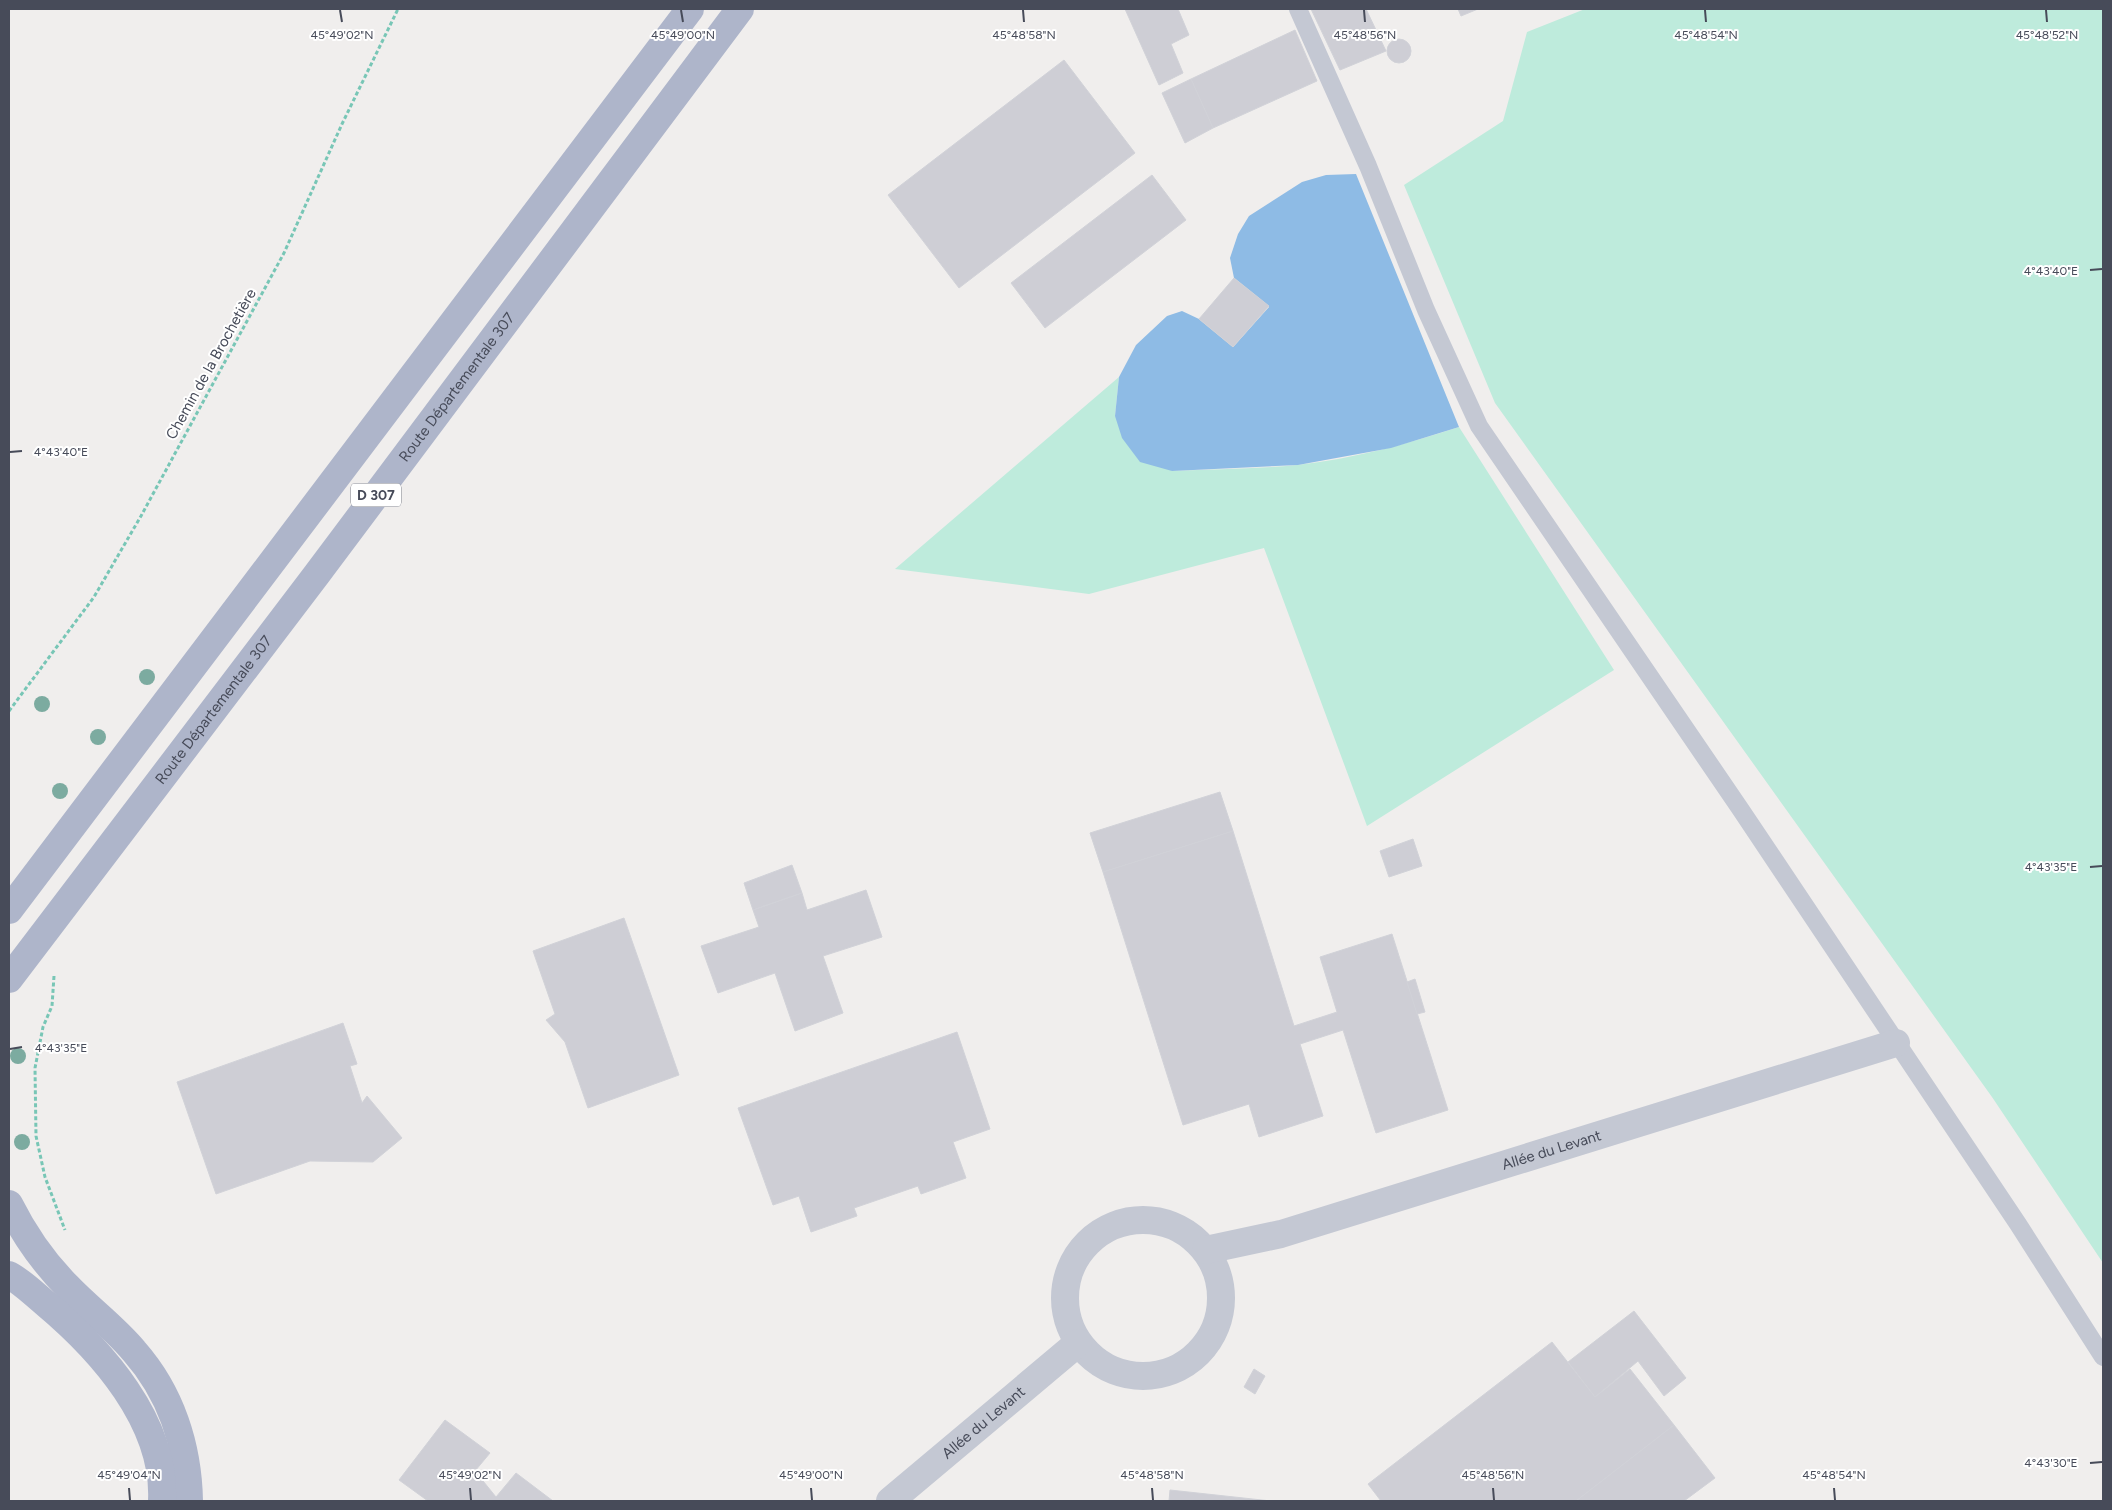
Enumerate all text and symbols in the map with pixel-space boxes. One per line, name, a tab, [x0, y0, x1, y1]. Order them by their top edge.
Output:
text: 45°49'02"N	[311, 28, 373, 42]
text: 45°49'00"N	[651, 28, 715, 42]
text: 45°48'58"N	[992, 28, 1056, 42]
text: 45°48'56"N	[1334, 28, 1396, 42]
text: 45°48'54"N	[1674, 28, 1738, 42]
text: 45°48'52"N	[2016, 28, 2078, 42]
text: 4°43'40"E	[2024, 264, 2078, 278]
street label: Chemin de la Brochetière	[162, 286, 260, 442]
street label: Route Départementale 307	[395, 309, 518, 465]
text: 4°43'40"E	[34, 445, 88, 459]
road number: D 307	[351, 484, 401, 506]
street label: Route Départementale 307	[151, 632, 276, 788]
text: 4°43'35"E	[2025, 860, 2077, 874]
text: 4°43'35"E	[35, 1041, 87, 1055]
street label: Allée du Levant	[1500, 1126, 1604, 1174]
street label: Allée du Levant	[938, 1382, 1029, 1463]
text: 4°43'30"E	[2024, 1456, 2078, 1470]
text: 45°49'04"N	[97, 1468, 161, 1482]
text: 45°49'02"N	[439, 1468, 501, 1482]
text: 45°49'00"N	[779, 1468, 843, 1482]
text: 45°48'58"N	[1120, 1468, 1184, 1482]
text: 45°48'56"N	[1462, 1468, 1524, 1482]
text: 45°48'54"N	[1802, 1468, 1866, 1482]

